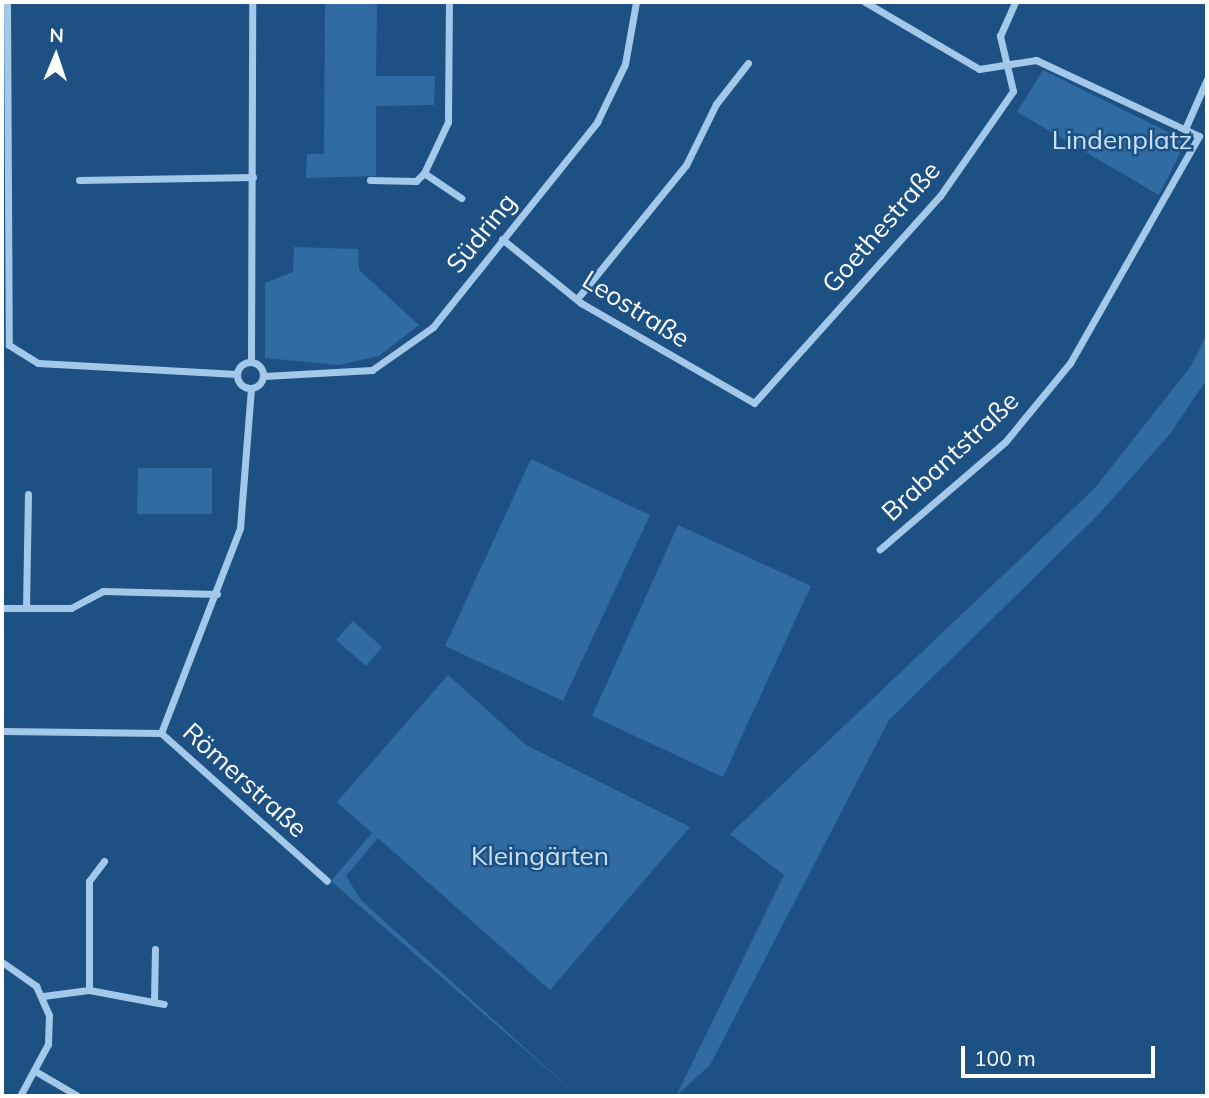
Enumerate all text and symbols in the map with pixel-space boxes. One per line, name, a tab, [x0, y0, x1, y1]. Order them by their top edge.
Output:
north arrow	[21, 21, 91, 91]
text: N	[49, 23, 64, 47]
park label: Lindenplatz	[1052, 124, 1192, 156]
street label: Goethestraße	[815, 155, 947, 299]
street label: Südring	[440, 187, 522, 279]
street label: Leostraße	[577, 264, 695, 354]
street label: Brabantstraße	[875, 385, 1025, 527]
street label: Römerstraße	[177, 716, 313, 844]
park label: Kleingärten	[471, 840, 609, 872]
scale bar	[964, 1032, 1158, 1076]
text: 100 m	[974, 1045, 1036, 1071]

